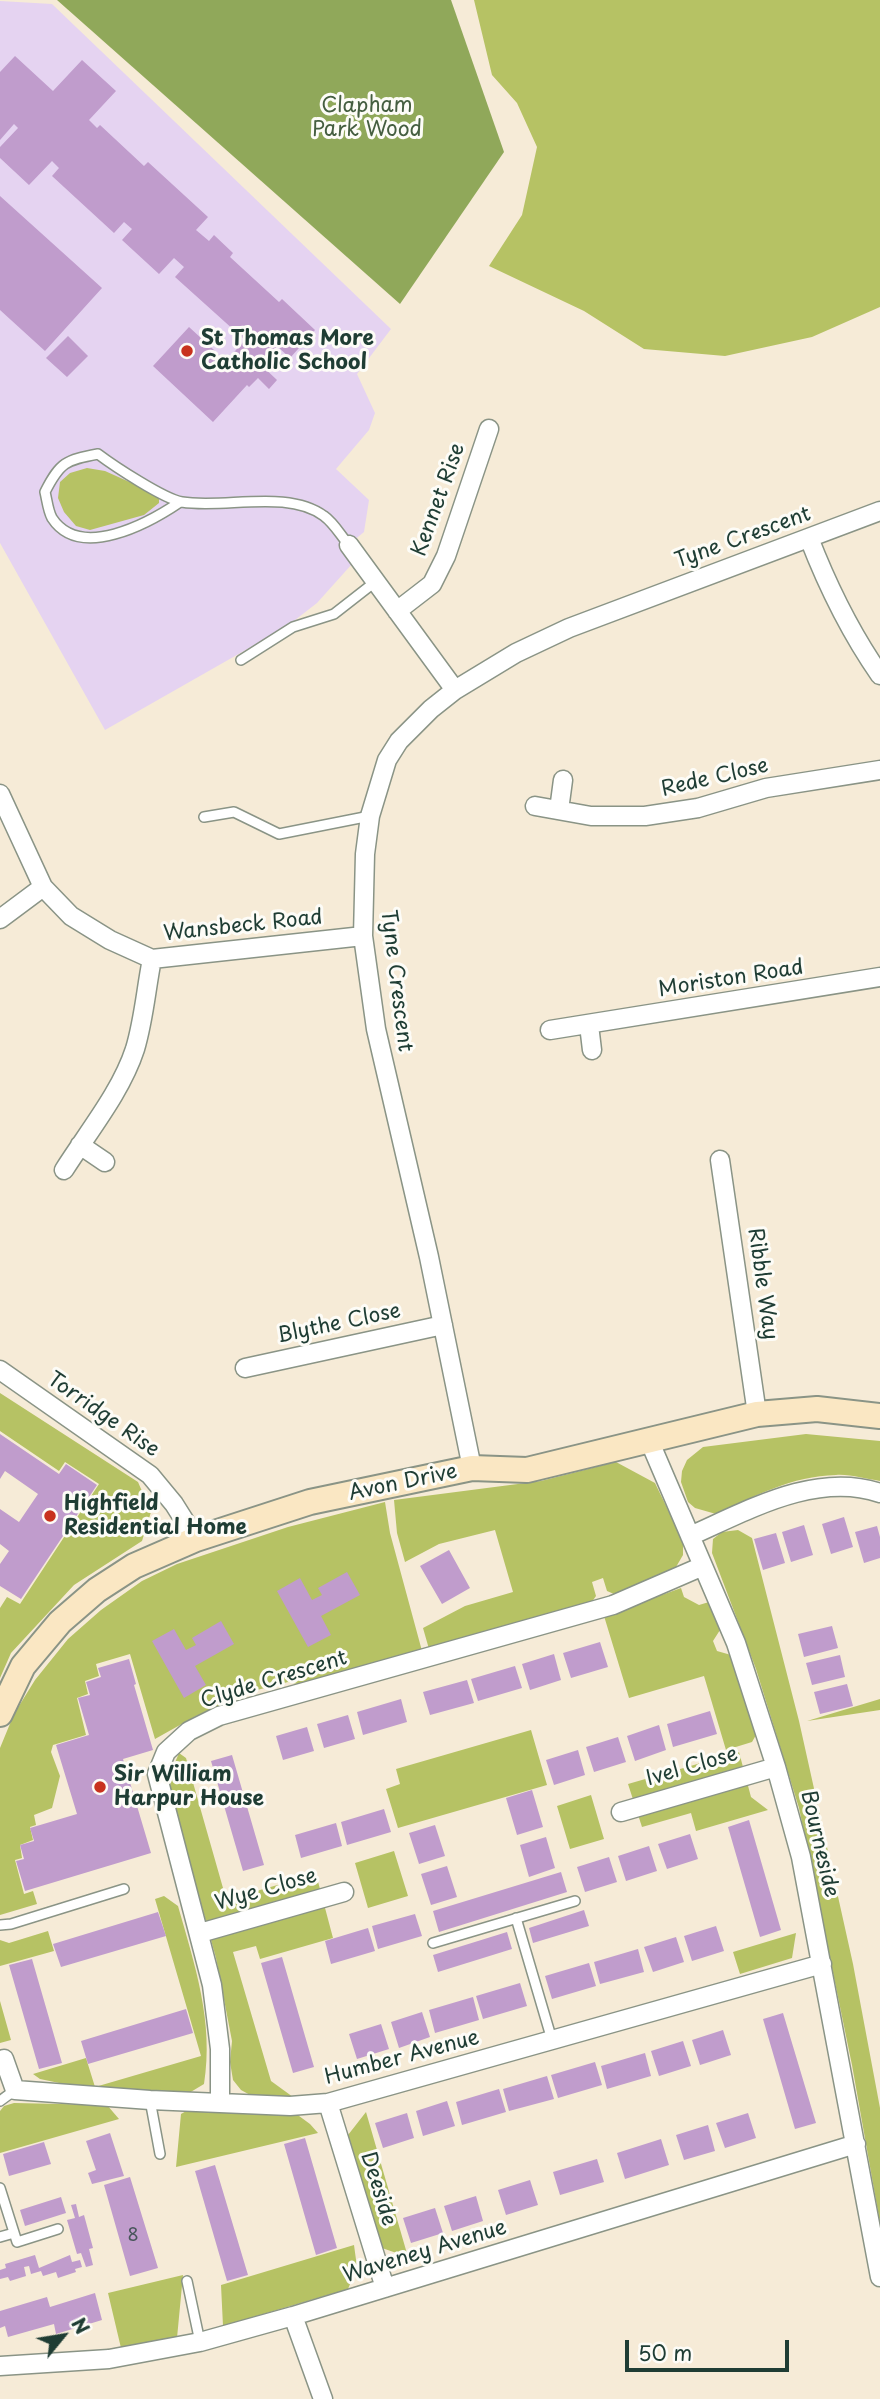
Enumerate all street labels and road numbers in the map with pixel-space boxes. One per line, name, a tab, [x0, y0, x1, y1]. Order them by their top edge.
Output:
street label: Kennet Rise	[407, 440, 471, 560]
street label: Tyne Crescent	[672, 502, 814, 574]
street label: Rede Close	[659, 753, 771, 803]
street label: Wansbeck Road	[162, 905, 324, 947]
street label: Tyne Crescent	[375, 909, 417, 1053]
street label: Moriston Road	[657, 955, 805, 1003]
street label: Ribble Way	[742, 1226, 782, 1342]
street label: Blythe Close	[275, 1299, 403, 1349]
street label: Torridge Rise	[42, 1367, 164, 1463]
street label: Avon Drive	[346, 1459, 460, 1507]
street label: Clyde Crescent	[198, 1646, 350, 1714]
street label: Ivel Close	[643, 1742, 741, 1792]
street label: Bourneside	[794, 1788, 844, 1900]
street label: Wye Close	[212, 1863, 320, 1917]
street label: Humber Avenue	[322, 2025, 482, 2091]
street label: Deeside	[355, 2149, 401, 2229]
street label: Waveney Avenue	[340, 2215, 510, 2289]

